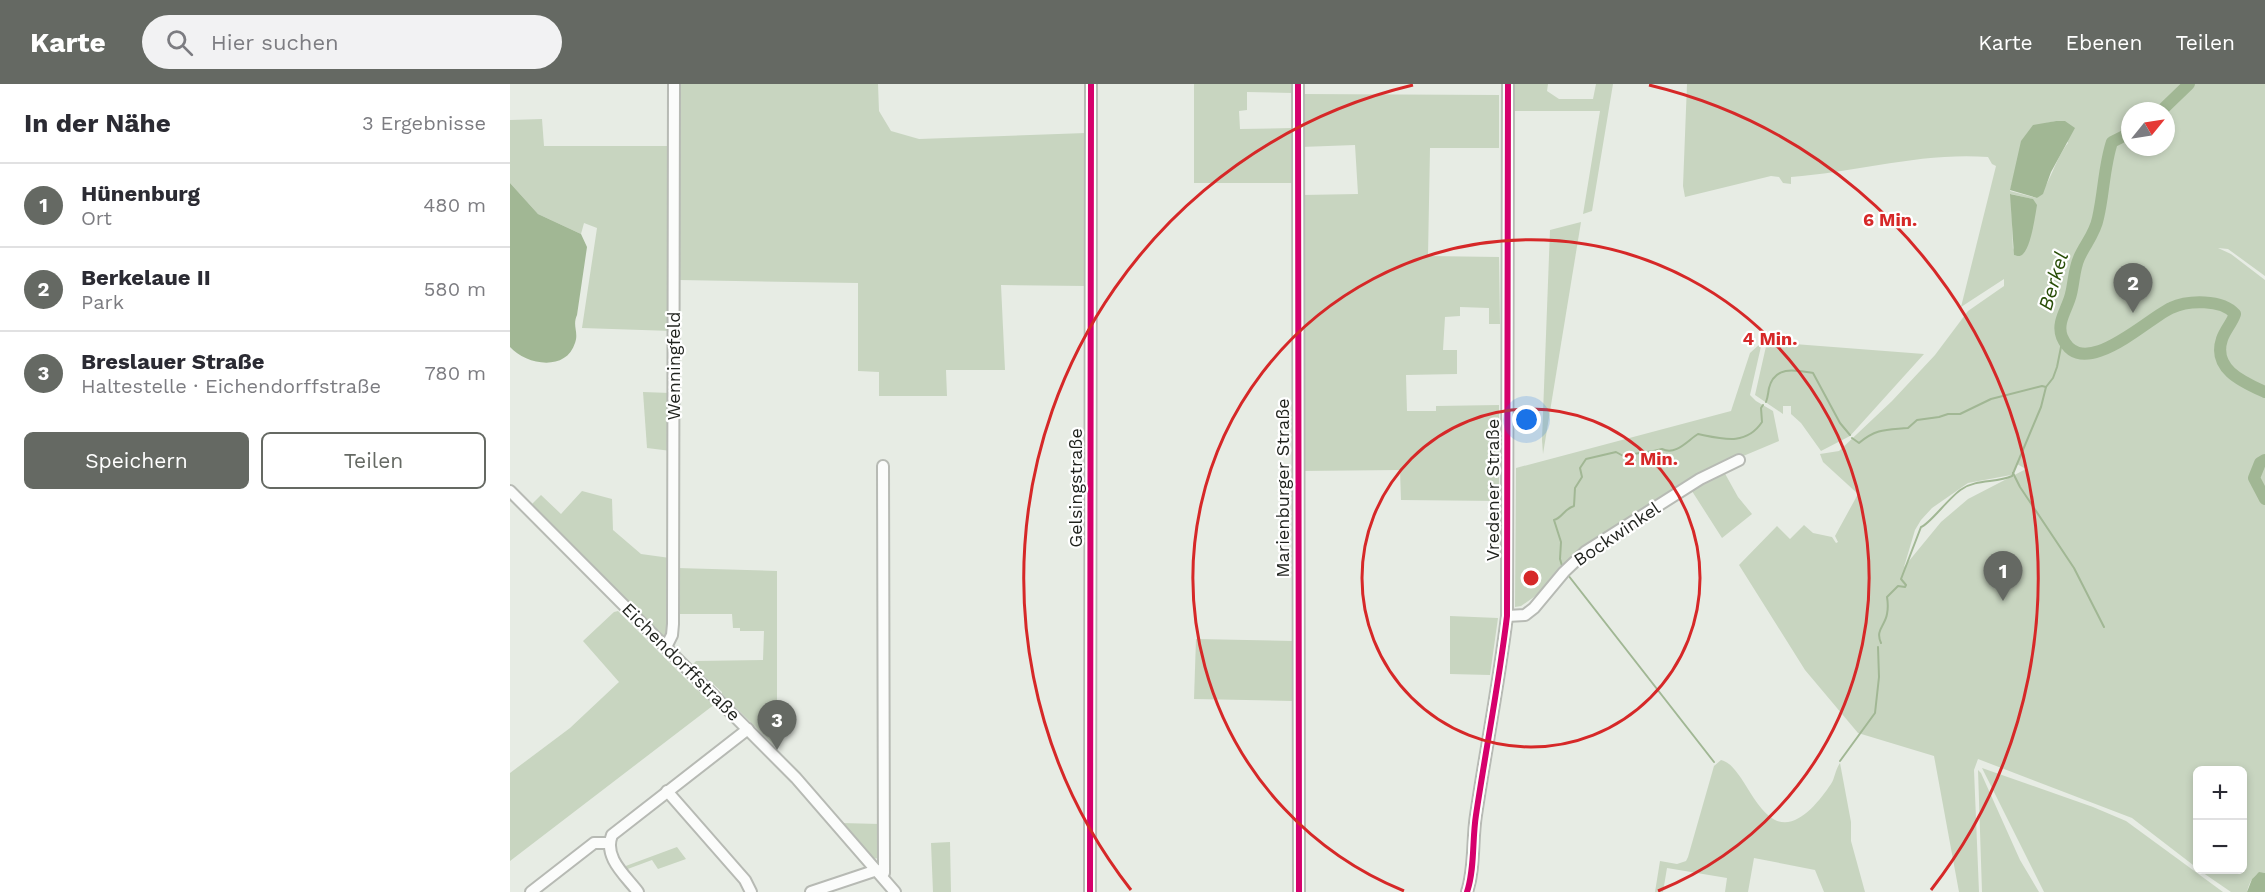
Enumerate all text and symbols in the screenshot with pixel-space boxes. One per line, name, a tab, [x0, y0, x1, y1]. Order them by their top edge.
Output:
search box	[142, 15, 562, 69]
text: Karte	[30, 26, 106, 59]
icon: search	[163, 26, 196, 59]
text: Hier suchen	[211, 30, 339, 55]
text: Karte	[1978, 30, 2033, 55]
text: Ebenen	[2066, 30, 2142, 55]
text: Teilen	[2175, 30, 2235, 55]
north arrow	[2121, 102, 2175, 156]
text: In der Nähe	[24, 108, 171, 138]
text: 3 Ergebnisse	[362, 111, 486, 135]
text: Hünenburg	[81, 181, 200, 206]
text: 1	[39, 193, 48, 217]
text: 480 m	[423, 193, 486, 217]
text: Ort	[81, 206, 112, 230]
text: 6 Min.	[1863, 209, 1917, 230]
water label: Berkel	[2033, 249, 2073, 313]
pin: 2	[2114, 264, 2152, 313]
text: Berkelaue II	[81, 265, 211, 290]
text: 2	[38, 277, 49, 301]
text: 580 m	[424, 277, 486, 301]
text: Park	[81, 290, 124, 314]
street label: Wenningfeld	[663, 312, 684, 420]
text: 4 Min.	[1743, 328, 1797, 349]
text: Breslauer Straße	[81, 349, 265, 374]
text: 3	[38, 361, 49, 385]
text: 780 m	[425, 361, 486, 385]
text: Haltestelle · Eichendorffstraße	[81, 374, 381, 398]
street label: Marienburger Straße	[1272, 398, 1293, 578]
your location	[1512, 405, 1541, 434]
street label: Vredener Straße	[1482, 419, 1503, 561]
street label: Gelsingstraße	[1065, 428, 1086, 548]
button: Speichern	[24, 432, 249, 489]
button: Teilen	[261, 432, 486, 489]
text: 2 Min.	[1624, 448, 1678, 469]
street label: Bockwinkel	[1570, 497, 1664, 570]
pin: 1	[1984, 552, 2022, 601]
centre of rings	[1521, 568, 1541, 588]
street label: Eichendorffstraße	[618, 598, 745, 725]
pin: 3	[758, 700, 796, 750]
map controls	[2193, 766, 2247, 874]
button: +	[2193, 766, 2247, 820]
button: −	[2193, 820, 2247, 874]

